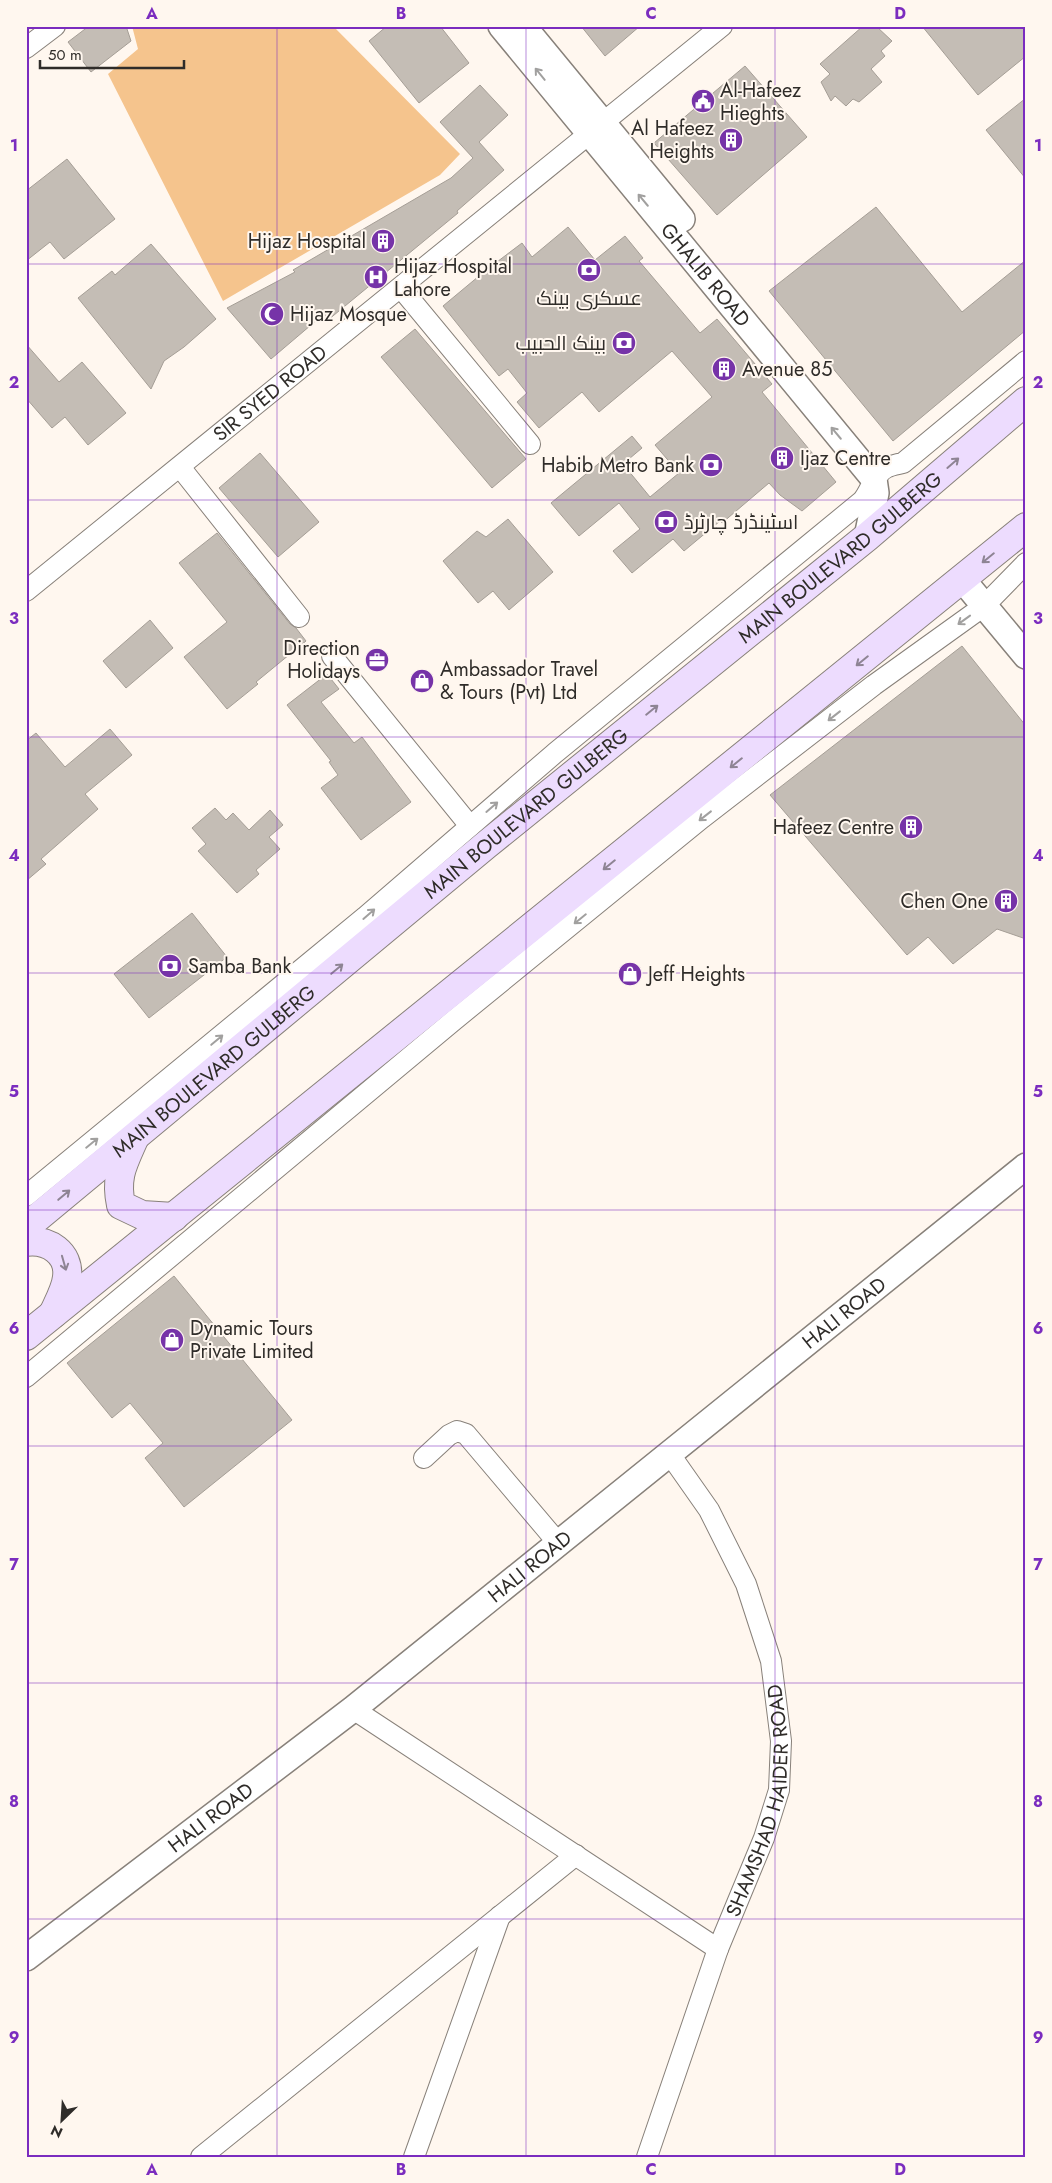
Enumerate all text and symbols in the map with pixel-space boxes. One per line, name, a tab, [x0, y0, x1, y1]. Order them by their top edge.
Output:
text: A	[145, 2, 158, 25]
text: B	[396, 2, 406, 25]
text: C	[645, 2, 657, 25]
text: D	[894, 2, 906, 25]
scale bar	[40, 38, 184, 70]
text: 50 m	[48, 44, 82, 66]
one-way arrow	[535, 68, 546, 81]
place label: Al-Hafeez Hieghts	[720, 76, 801, 128]
public building icon: Al-Hafeez Hieghts	[690, 88, 716, 114]
place label: Al Hafeez Heights	[631, 114, 714, 166]
building icon: Al Hafeez Heights	[718, 127, 744, 153]
text: 1	[10, 134, 18, 157]
text: 1	[1034, 134, 1042, 157]
one-way arrow	[638, 194, 649, 207]
street label: GHALIB ROAD	[654, 216, 757, 333]
place label: Hijaz Hospital	[248, 227, 366, 256]
building icon: Hijaz Hospital	[370, 228, 396, 254]
place label: Hijaz Hospital Lahore	[394, 252, 512, 304]
bank icon: عسکری بینک	[576, 257, 602, 283]
hospital icon: Hijaz Hospital Lahore	[363, 264, 389, 290]
place label: عسکری بینک	[536, 284, 642, 313]
place label: Hijaz Mosque	[290, 300, 407, 329]
mosque icon: Hijaz Mosque	[259, 301, 285, 327]
place label: بينک الحبيب	[516, 329, 606, 358]
bank icon: بينک الحبيب	[611, 330, 637, 356]
street label: SIR SYED ROAD	[207, 338, 333, 448]
place label: Avenue 85	[742, 355, 833, 384]
building icon: Avenue 85	[711, 356, 737, 382]
text: 2	[9, 371, 19, 394]
text: 2	[1033, 371, 1043, 394]
one-way arrow	[831, 427, 842, 440]
place label: Ijaz Centre	[800, 444, 891, 473]
building icon: Ijaz Centre	[769, 445, 795, 471]
place label: Habib Metro Bank	[541, 451, 694, 480]
bank icon: Habib Metro Bank	[698, 452, 724, 478]
one-way arrow	[947, 457, 960, 468]
street label: MAIN BOULEVARD GULBERG	[732, 465, 948, 650]
place label: اسٹینڈرڈ چارٹرڈ	[684, 508, 798, 537]
bank icon: اسٹینڈرڈ چارٹرڈ	[653, 509, 679, 535]
one-way arrow	[982, 553, 995, 564]
text: 3	[9, 607, 19, 630]
text: 3	[1033, 607, 1043, 630]
one-way arrow	[957, 615, 971, 625]
place label: Direction Holidays	[283, 634, 360, 686]
office icon: Direction Holidays	[364, 647, 390, 673]
place label: Ambassador Travel & Tours (Pvt) Ltd	[440, 655, 598, 707]
one-way arrow	[856, 655, 869, 666]
shop icon: Ambassador Travel & Tours (Pvt) Ltd	[409, 668, 435, 694]
one-way arrow	[645, 705, 658, 716]
one-way arrow	[827, 711, 840, 722]
street label: MAIN BOULEVARD GULBERG	[417, 721, 635, 905]
one-way arrow	[729, 757, 742, 768]
one-way arrow	[485, 801, 498, 813]
one-way arrow	[699, 810, 712, 821]
place label: Hafeez Centre	[773, 813, 894, 842]
building icon: Hafeez Centre	[898, 814, 924, 840]
text: 4	[8, 844, 20, 867]
text: 4	[1032, 844, 1044, 867]
one-way arrow	[603, 859, 616, 870]
place label: Chen One	[900, 887, 988, 916]
building icon: Chen One	[993, 888, 1019, 914]
one-way arrow	[362, 909, 375, 920]
one-way arrow	[573, 914, 586, 925]
place label: Samba Bank	[188, 952, 291, 981]
bank icon: Samba Bank	[157, 953, 183, 979]
place label: Jeff Heights	[645, 960, 745, 989]
shop icon: Jeff Heights	[617, 961, 643, 987]
one-way arrow	[330, 963, 343, 974]
street label: MAIN BOULEVARD GULBERG	[106, 978, 322, 1164]
one-way arrow	[210, 1035, 223, 1046]
text: 5	[9, 1080, 19, 1103]
text: 5	[1033, 1080, 1043, 1103]
one-way arrow	[85, 1138, 98, 1149]
one-way arrow	[57, 1190, 70, 1201]
one-way arrow	[60, 1255, 70, 1271]
street label: HALI ROAD	[796, 1270, 892, 1356]
place label: Dynamic Tours Private Limited	[190, 1314, 314, 1366]
text: 6	[9, 1317, 19, 1340]
text: 6	[1033, 1317, 1043, 1340]
shop icon: Dynamic Tours Private Limited	[159, 1327, 185, 1353]
street label: HALI ROAD	[481, 1524, 578, 1609]
text: 7	[9, 1553, 19, 1576]
text: 7	[1033, 1553, 1043, 1576]
street label: SHAMSHAD HAIDER ROAD	[718, 1683, 796, 1921]
street label: HALI ROAD	[162, 1775, 259, 1859]
text: 8	[9, 1790, 19, 1813]
text: 8	[1033, 1790, 1043, 1813]
text: 9	[9, 2026, 19, 2049]
text: 9	[1033, 2026, 1043, 2049]
north arrow	[38, 2096, 88, 2146]
text: N	[47, 2120, 66, 2143]
text: A	[145, 2158, 158, 2181]
text: B	[396, 2158, 406, 2181]
text: C	[645, 2158, 657, 2181]
text: D	[894, 2158, 906, 2181]

